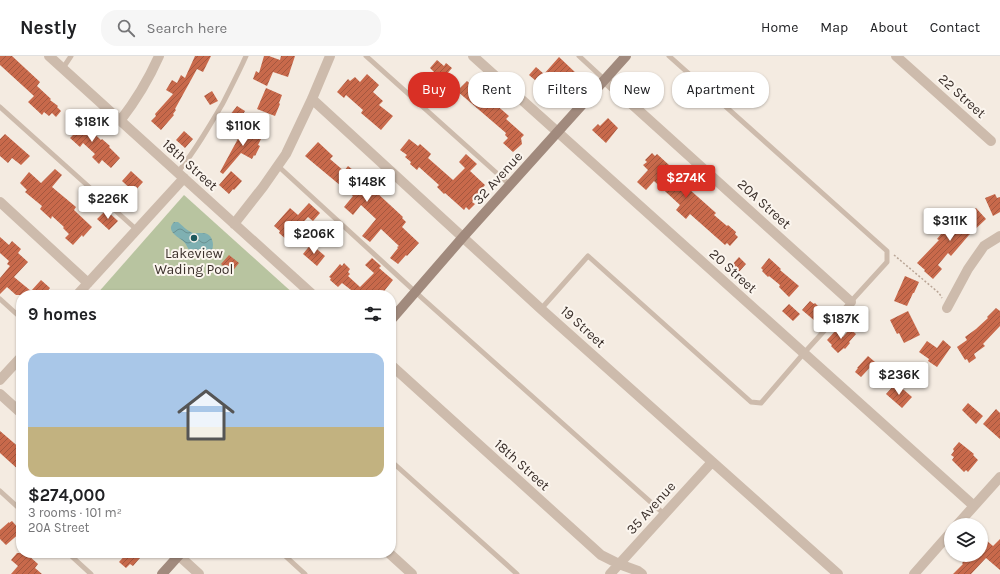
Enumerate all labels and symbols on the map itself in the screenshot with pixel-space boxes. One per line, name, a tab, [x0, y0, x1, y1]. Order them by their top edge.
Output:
street label: 22 Street	[935, 70, 989, 122]
pin: $181K	[64, 109, 120, 143]
pin: $110K	[215, 113, 271, 147]
street label: 18th Street	[159, 136, 221, 194]
street label: 32 Avenue	[470, 148, 526, 208]
pin: $274K	[658, 165, 714, 199]
pin: $148K	[339, 169, 395, 203]
street label: 20A Street	[734, 176, 794, 232]
pin: $226K	[80, 186, 136, 220]
pin: $311K	[922, 208, 978, 242]
pin: $206K	[286, 221, 342, 255]
marker: Lakeview Wading Pool	[189, 233, 199, 243]
place label: Lakeview Wading Pool	[155, 245, 233, 278]
street label: 20 Street	[706, 245, 760, 297]
street label: 19 Street	[557, 302, 609, 352]
pin: $187K	[813, 306, 869, 340]
pin: $236K	[871, 362, 927, 396]
street label: 18th Street	[491, 436, 553, 494]
street label: 35 Avenue	[623, 478, 679, 538]

